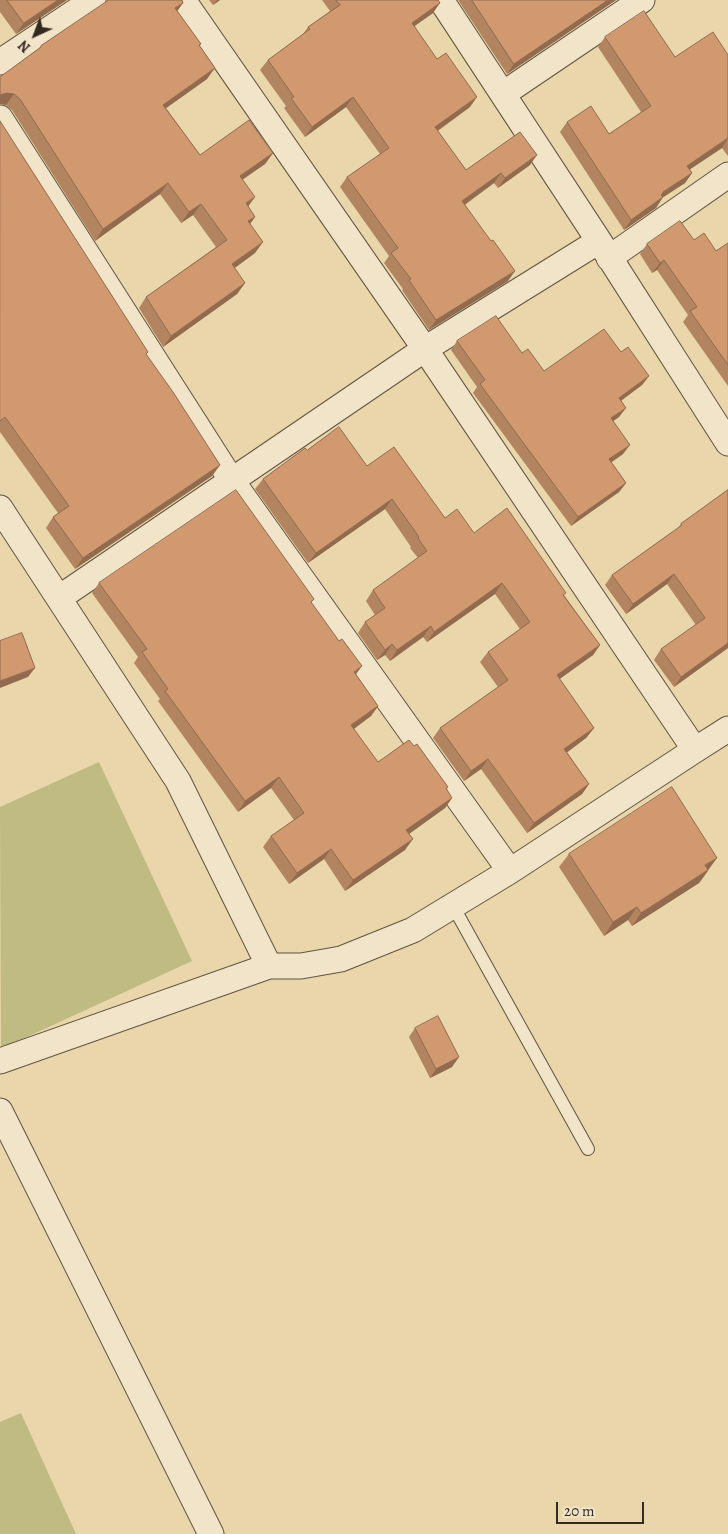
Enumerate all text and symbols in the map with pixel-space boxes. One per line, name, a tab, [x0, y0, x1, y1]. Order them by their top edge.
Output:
north arrow	[10, 10, 60, 60]
text: N	[14, 36, 35, 57]
scale bar	[558, 1492, 646, 1524]
text: 20 m	[564, 1501, 595, 1521]

